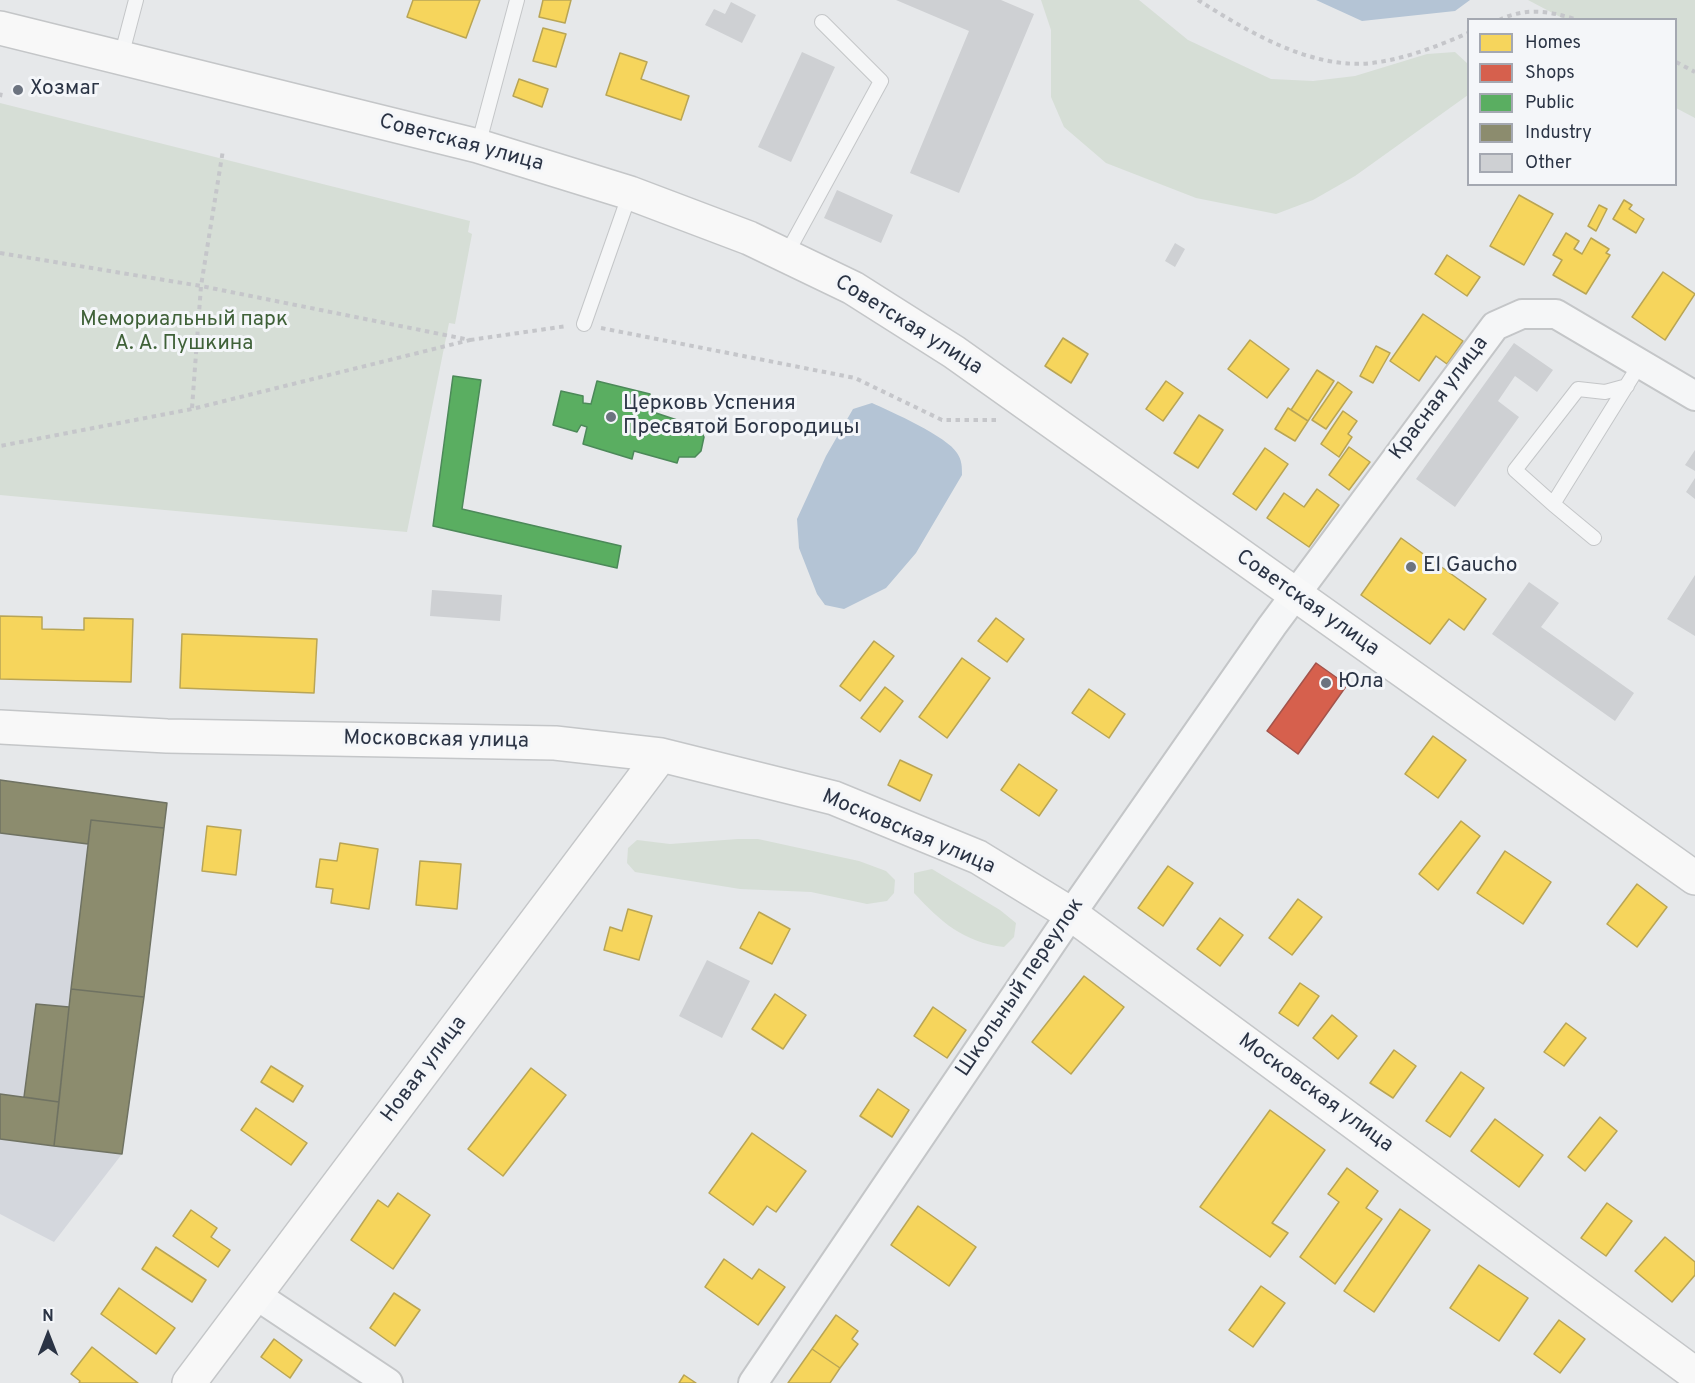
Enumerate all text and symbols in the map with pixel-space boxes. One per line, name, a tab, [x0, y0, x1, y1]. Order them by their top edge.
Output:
legend	[1467, 18, 1677, 186]
text: Homes	[1525, 32, 1581, 55]
text: Shops	[1525, 62, 1575, 85]
place label: Хозмаг	[30, 77, 100, 103]
marker: Хозмаг	[11, 83, 25, 97]
text: Public	[1525, 92, 1575, 115]
street label: Советская улица	[376, 110, 546, 178]
text: Industry	[1525, 122, 1592, 145]
text: Other	[1525, 152, 1572, 175]
street label: Советская улица	[830, 270, 986, 382]
park label: Мемориальный парк А. А. Пушкина	[80, 308, 288, 358]
street label: Красная улица	[1385, 332, 1495, 466]
place label: Церковь Успения Пресвятой Богородицы	[623, 392, 860, 442]
marker: Церковь Успения Пресвятой Богородицы	[604, 410, 618, 424]
street label: Советская улица	[1230, 545, 1384, 663]
place label: El Gaucho	[1423, 554, 1518, 580]
marker: El Gaucho	[1404, 560, 1418, 574]
place label: Юла	[1338, 670, 1383, 696]
marker: Юла	[1319, 676, 1333, 690]
street label: Московская улица	[343, 727, 529, 755]
street label: Московская улица	[818, 785, 998, 881]
street label: Школьный переулок	[952, 894, 1090, 1082]
street label: Новая улица	[377, 1012, 473, 1128]
street label: Московская улица	[1233, 1029, 1397, 1159]
north arrow	[18, 1305, 78, 1365]
text: N	[42, 1307, 54, 1327]

